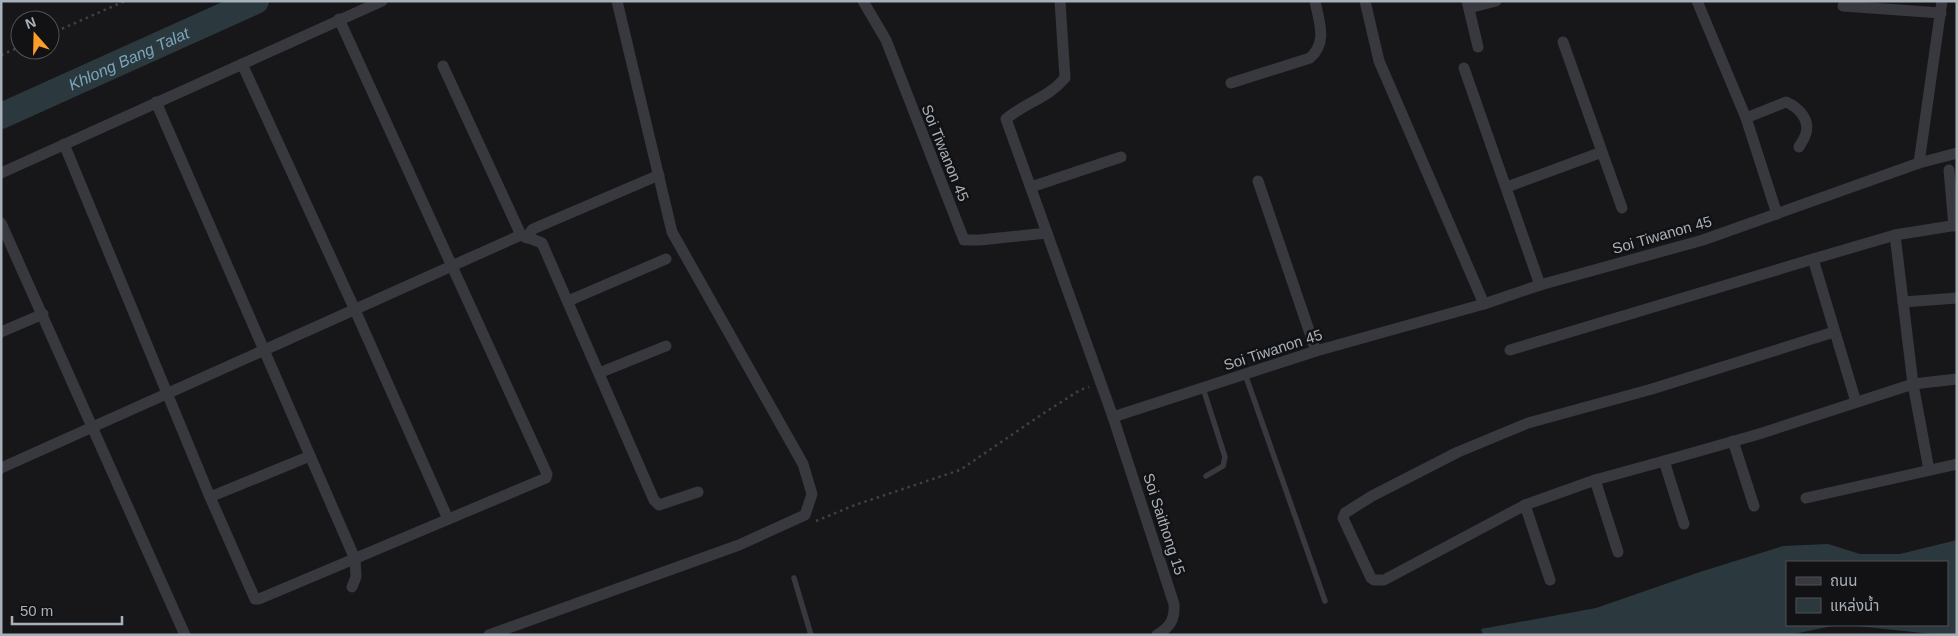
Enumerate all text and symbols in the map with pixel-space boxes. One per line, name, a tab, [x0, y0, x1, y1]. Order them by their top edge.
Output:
north arrow	[10, 10, 60, 60]
text: N	[23, 14, 38, 32]
water label: Khlong Bang Talat	[66, 24, 192, 93]
street label: Soi Tiwanon 45	[918, 102, 973, 204]
street label: Soi Tiwanon 45	[1610, 212, 1714, 257]
street label: Soi Tiwanon 45	[1221, 326, 1324, 373]
street label: Soi Saithong 15	[1140, 471, 1189, 577]
legend	[1786, 561, 1948, 626]
text: ถนน	[1830, 572, 1857, 589]
scale bar	[12, 594, 122, 626]
text: แหล่งน้ำ	[1830, 595, 1879, 614]
text: 50 m	[20, 602, 53, 619]

